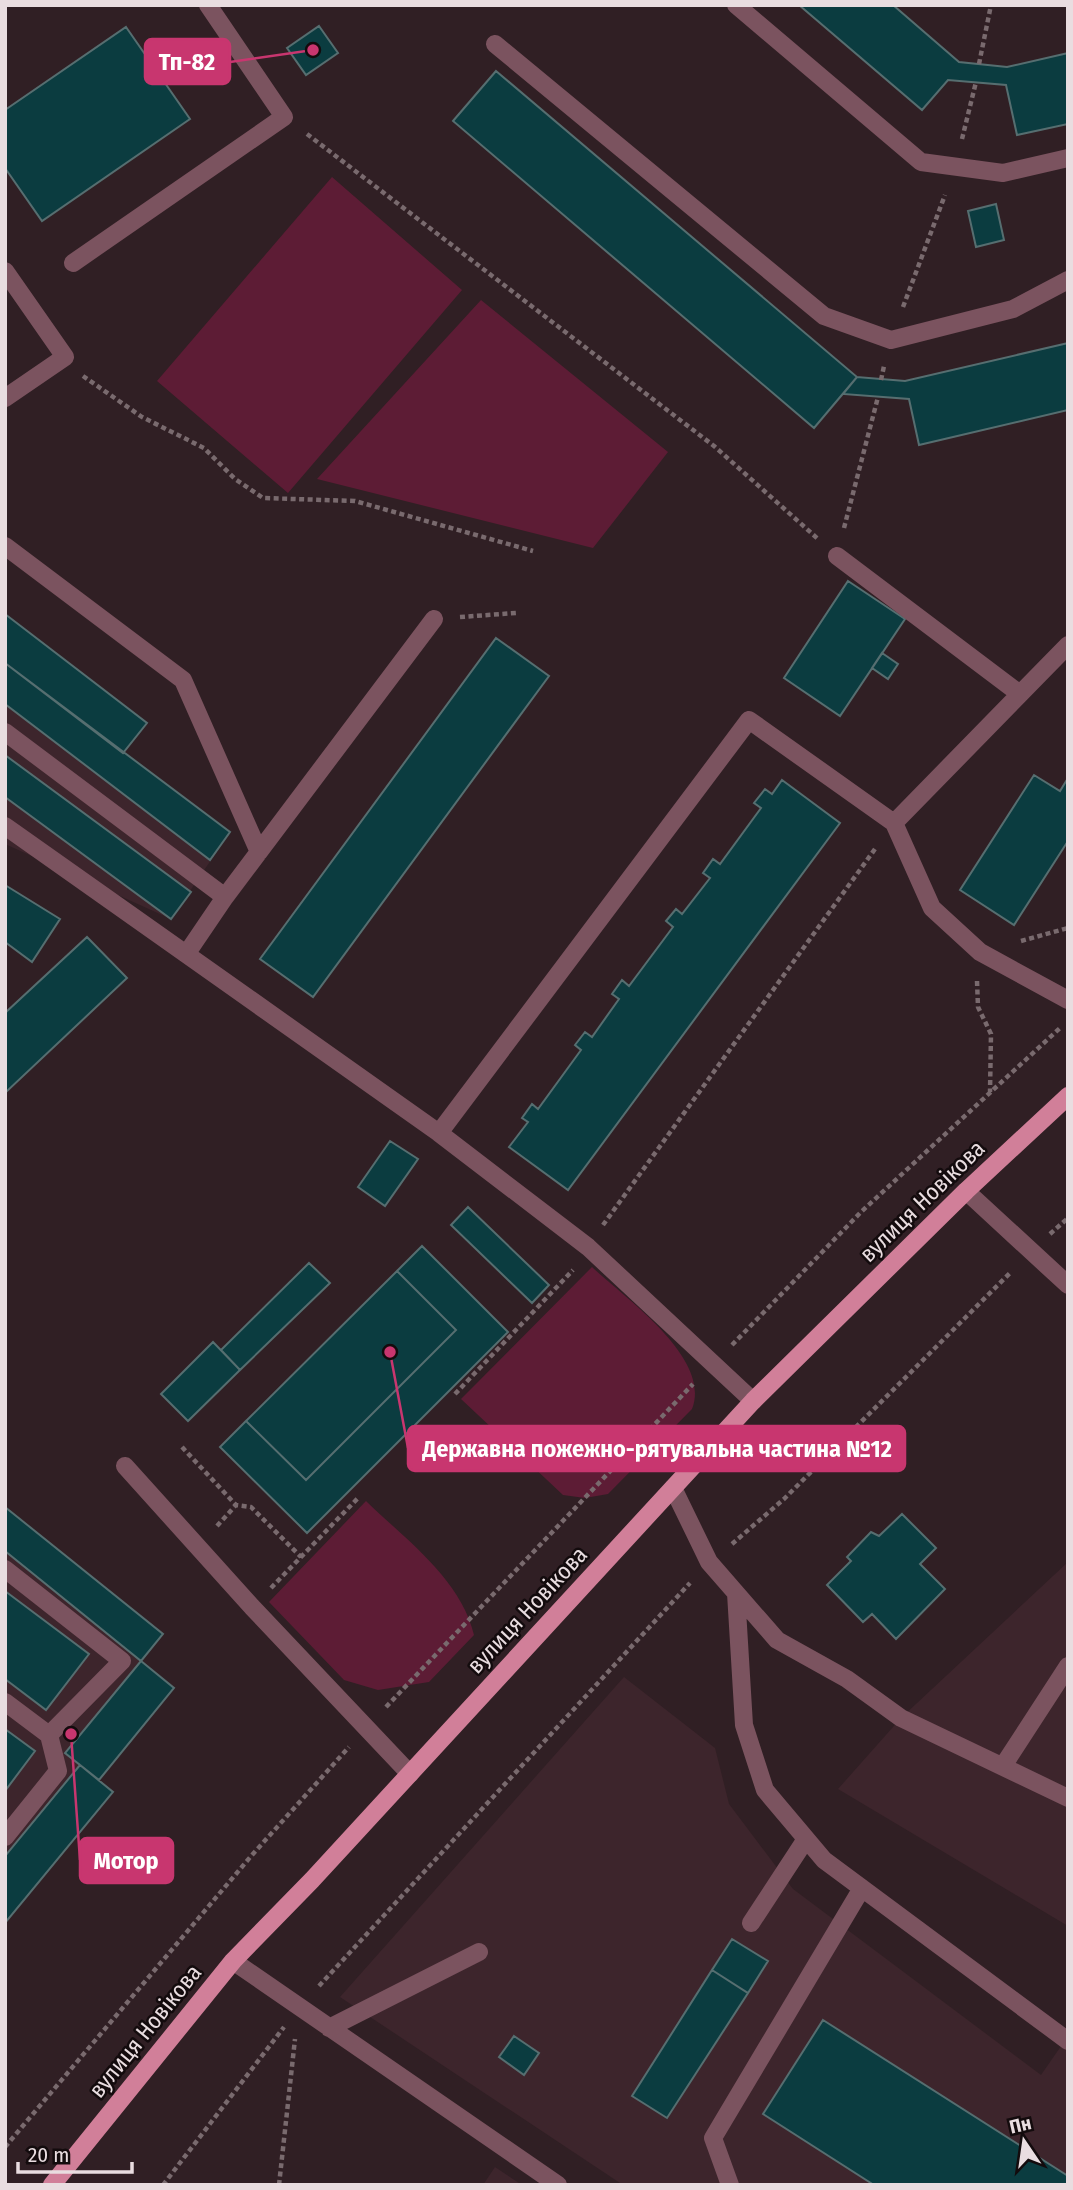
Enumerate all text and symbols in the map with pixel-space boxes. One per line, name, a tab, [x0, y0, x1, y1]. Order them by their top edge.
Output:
callout: Тп-82	[145, 39, 230, 84]
text: Тп-82	[159, 48, 215, 76]
street label: вулиця Новікова	[854, 1134, 990, 1268]
callout: Державна пожежно-рятувальна частина №12	[408, 1426, 905, 1471]
text: Державна пожежно-рятувальна частина №12	[421, 1435, 892, 1463]
street label: вулиця Новікова	[461, 1541, 593, 1679]
callout: Мотор	[80, 1838, 173, 1883]
text: Мотор	[93, 1847, 159, 1875]
street label: вулиця Новікова	[83, 1959, 207, 2103]
north arrow	[989, 2106, 1059, 2176]
text: Пн	[1007, 2111, 1033, 2139]
scale bar	[18, 2130, 131, 2174]
text: 20 m	[28, 2142, 69, 2168]

